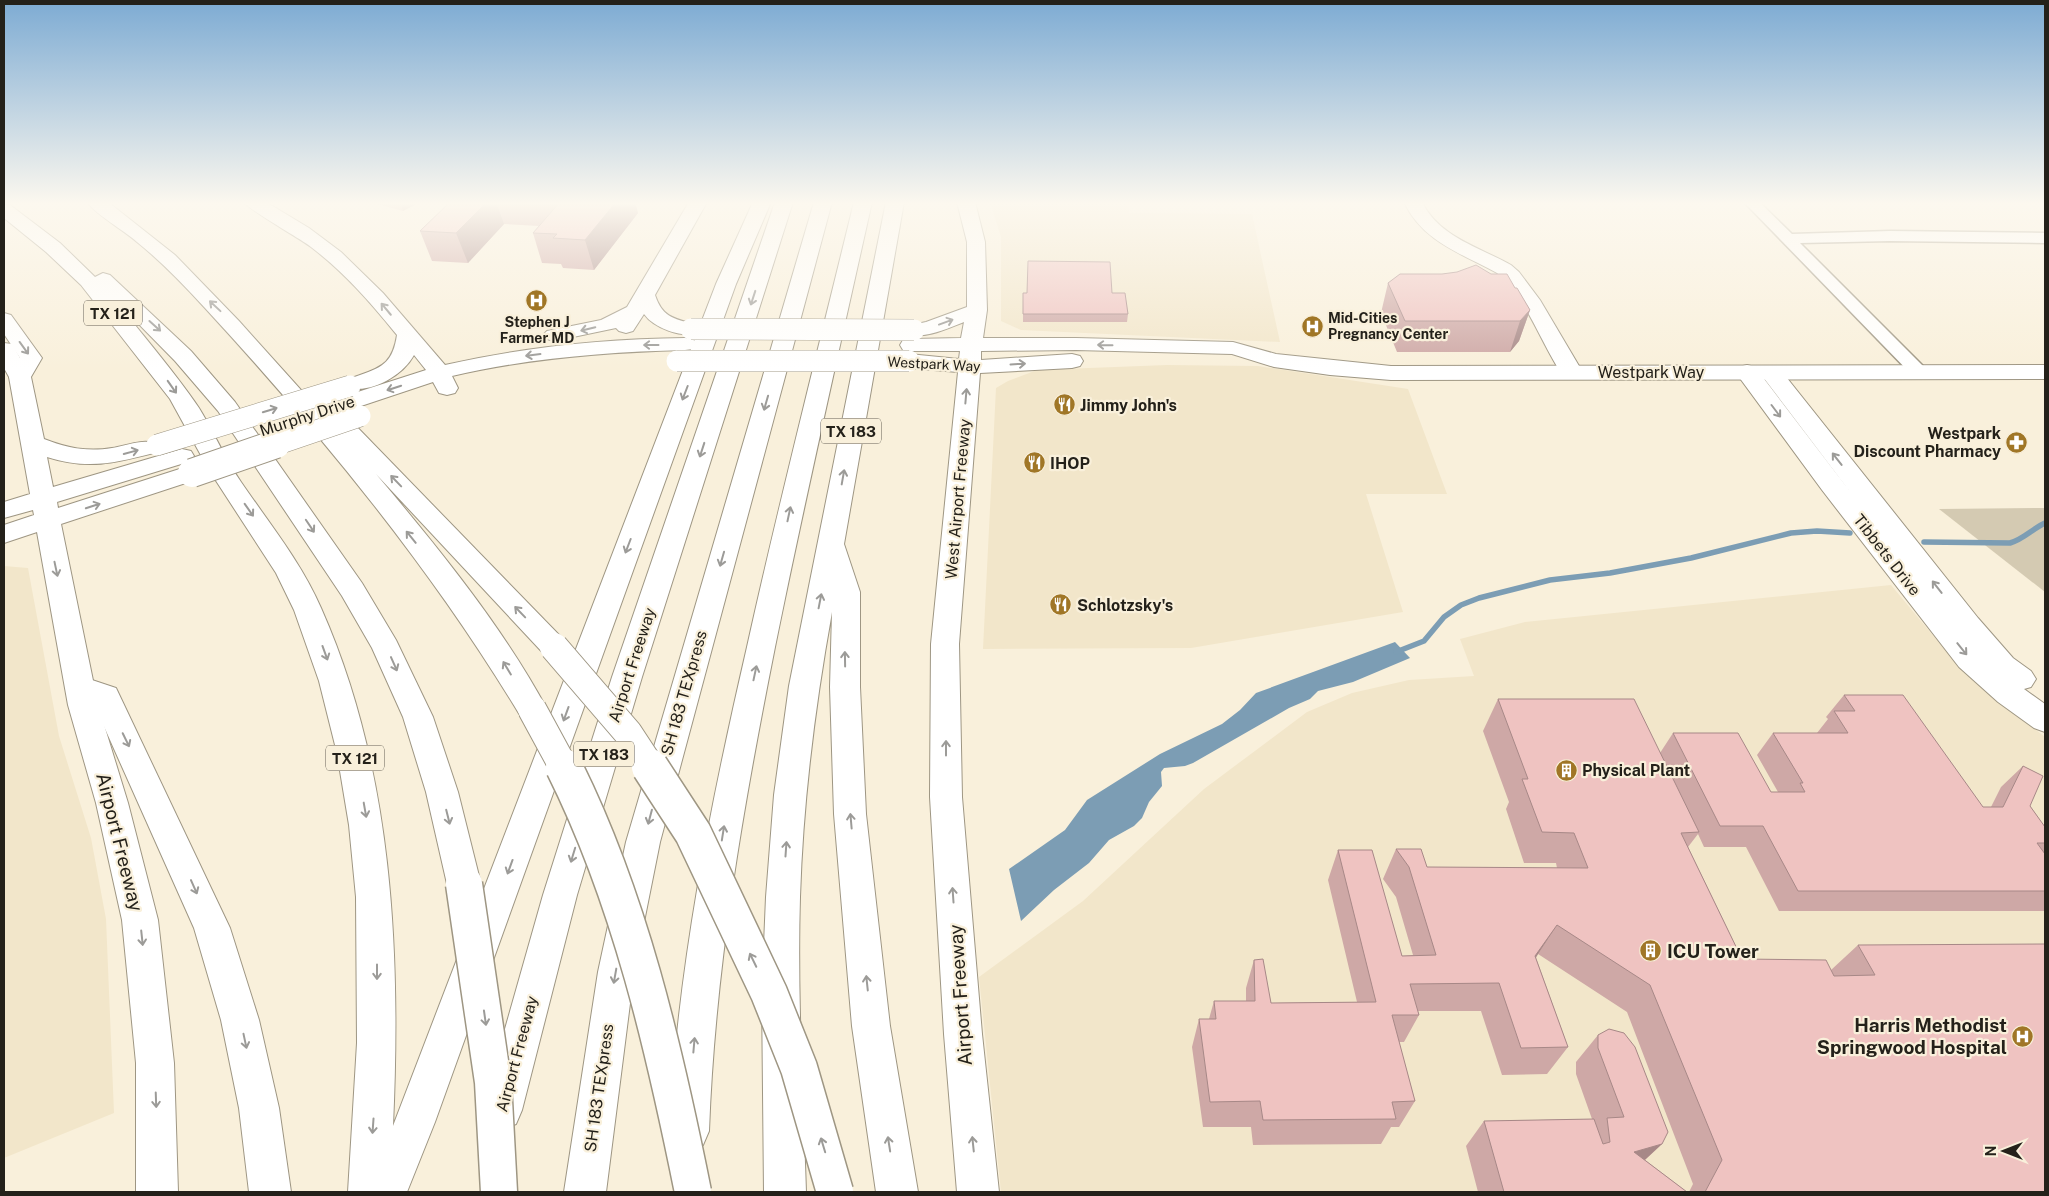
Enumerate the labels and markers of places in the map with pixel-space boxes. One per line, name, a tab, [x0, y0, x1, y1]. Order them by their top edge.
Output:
hospital icon: Stephen J Farmer MD	[525, 288, 549, 312]
place label: Mid-Cities Pregnancy Center	[1328, 310, 1448, 342]
place label: Stephen J Farmer MD	[500, 314, 574, 346]
hospital icon: Mid-Cities Pregnancy Center	[1300, 314, 1324, 338]
restaurant icon: Jimmy John's	[1052, 393, 1076, 417]
place label: Jimmy John's	[1080, 396, 1177, 415]
place label: Westpark Discount Pharmacy	[1853, 424, 2001, 461]
pharmacy icon: Westpark Discount Pharmacy	[2005, 430, 2029, 454]
restaurant icon: IHOP	[1022, 451, 1046, 475]
place label: IHOP	[1050, 454, 1090, 473]
restaurant icon: Schlotzsky's	[1049, 593, 1073, 617]
place label: Schlotzsky's	[1077, 596, 1173, 615]
building icon: Physical Plant	[1554, 758, 1578, 782]
place label: Physical Plant	[1582, 761, 1691, 780]
building icon: ICU Tower	[1639, 939, 1663, 963]
place label: ICU Tower	[1667, 940, 1759, 962]
place label: Harris Methodist Springwood Hospital	[1817, 1014, 2007, 1058]
hospital icon: Harris Methodist Springwood Hospital	[2011, 1024, 2035, 1048]

